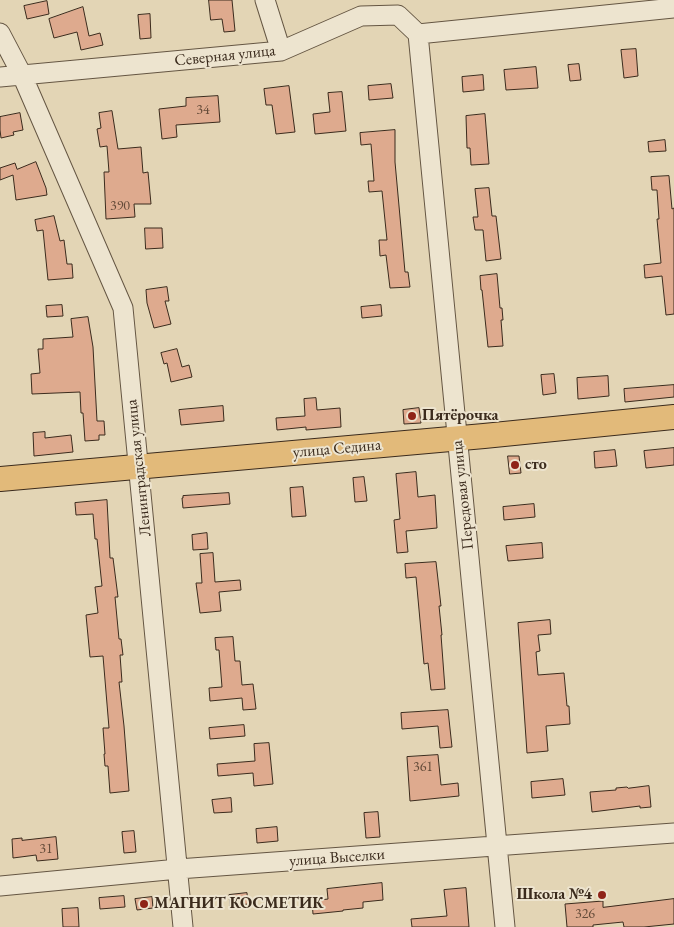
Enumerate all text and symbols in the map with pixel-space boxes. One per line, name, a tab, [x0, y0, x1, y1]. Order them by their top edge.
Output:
street label: Северная улица	[174, 41, 276, 71]
house number: 34	[196, 102, 210, 118]
house number: 390	[110, 198, 130, 214]
street label: Ленинградская улица	[122, 398, 156, 538]
place label: Пятёрочка	[422, 406, 499, 426]
marker: Пятёрочка	[406, 410, 418, 422]
street label: улица Седина	[292, 436, 382, 462]
street label: Передовая улица	[448, 439, 478, 551]
place label: сто	[525, 455, 547, 475]
marker: сто	[509, 459, 521, 471]
house number: 361	[413, 759, 433, 775]
house number: 31	[39, 841, 53, 857]
street label: улица Выселки	[288, 845, 386, 871]
place label: Школа №4	[516, 885, 592, 905]
marker: Школа №4	[596, 889, 608, 901]
place label: МАГНИТ КОСМЕТИК	[154, 894, 323, 914]
marker: МАГНИТ КОСМЕТИК	[138, 898, 150, 910]
house number: 326	[575, 906, 595, 922]

